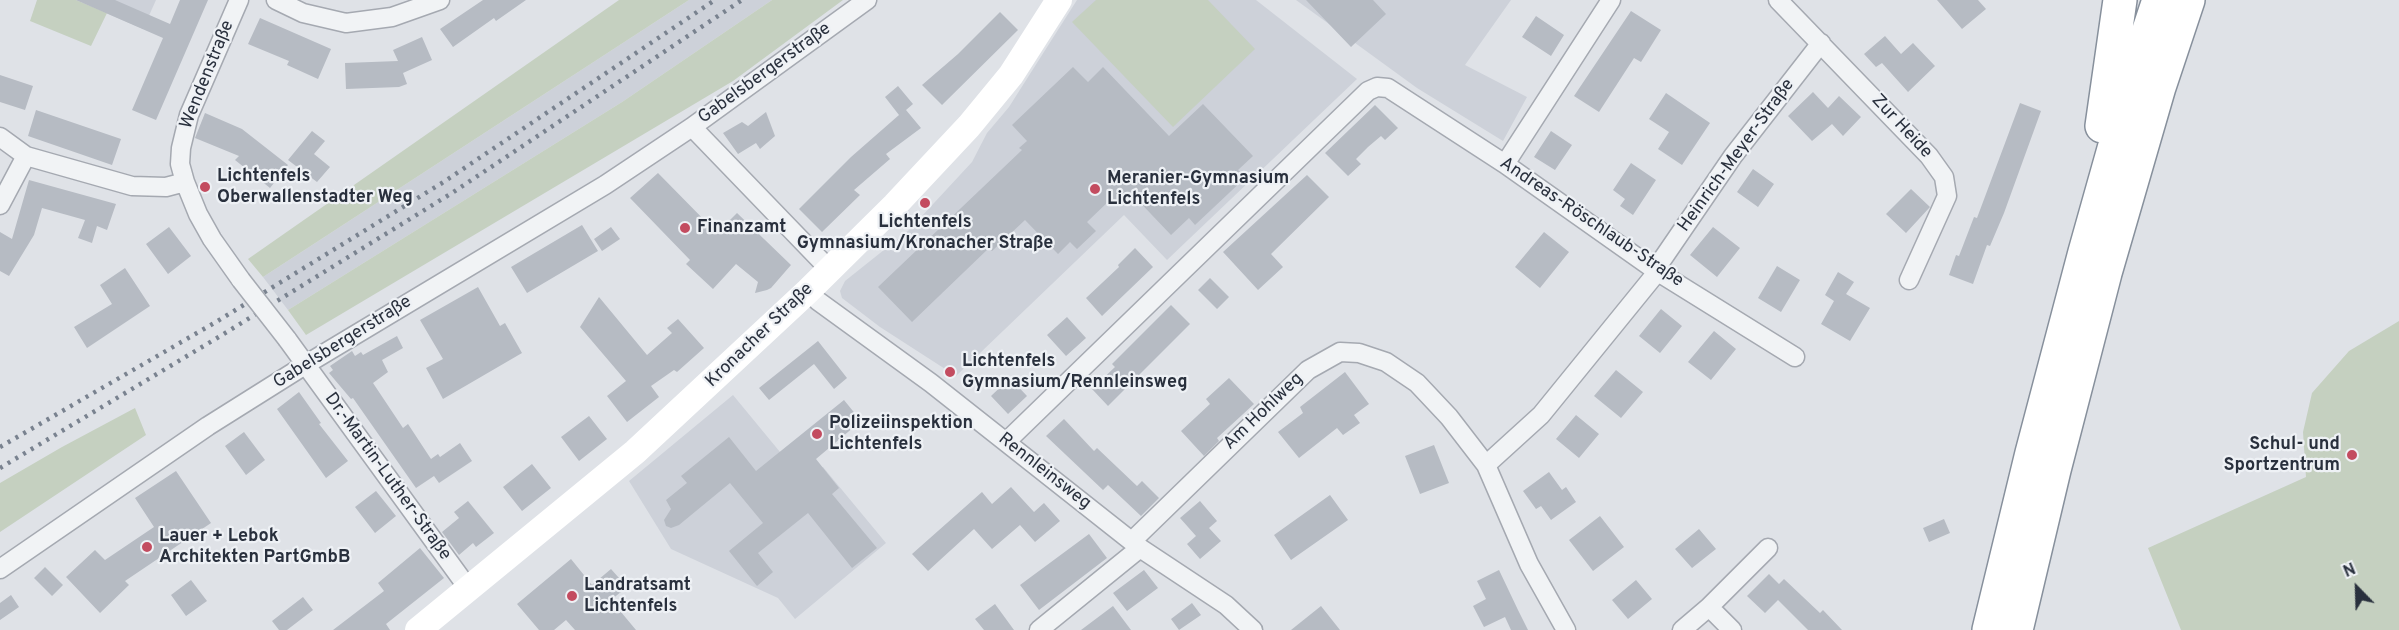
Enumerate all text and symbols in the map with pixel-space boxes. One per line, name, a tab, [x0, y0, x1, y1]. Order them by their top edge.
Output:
street label: Wendenstraße	[176, 18, 240, 132]
street label: Gabelsbergerstraße	[694, 19, 836, 129]
street label: Heinrich-Meyer-Straße	[1674, 75, 1800, 237]
street label: Zur Heide	[1866, 90, 1936, 164]
street label: Andreas-Röschlaub-Straße	[1495, 153, 1687, 293]
place label: Lichtenfels Oberwallenstadter Weg	[217, 166, 413, 208]
place label: Meranier-Gymnasium Lichtenfels	[1107, 168, 1289, 210]
marker: Lichtenfels Oberwallenstadter Weg	[198, 180, 212, 194]
marker: Meranier-Gymnasium Lichtenfels	[1088, 182, 1102, 196]
marker: Lichtenfels Gymnasium/Kronacher Straße	[918, 196, 932, 210]
place label: Lichtenfels Gymnasium/Kronacher Straße	[797, 212, 1053, 254]
place label: Finanzamt	[697, 217, 786, 239]
marker: Finanzamt	[678, 221, 692, 235]
street label: Kronacher Straße	[702, 279, 818, 393]
street label: Gabelsbergerstraße	[270, 292, 416, 394]
place label: Lichtenfels Gymnasium/Rennleinsweg	[962, 351, 1188, 394]
marker: Lichtenfels Gymnasium/Rennleinsweg	[943, 365, 957, 379]
street label: Am Hohlweg	[1220, 369, 1308, 455]
street label: Dr.-Martin-Luther-Straße	[319, 389, 455, 565]
place label: Polizeiinspektion Lichtenfels	[829, 413, 973, 456]
marker: Polizeiinspektion Lichtenfels	[810, 427, 824, 441]
street label: Rennleinsweg	[993, 429, 1095, 515]
place label: Schul- und Sportzentrum	[2224, 434, 2340, 476]
marker: Schul- und Sportzentrum	[2345, 448, 2359, 462]
place label: Lauer + Lebok Architekten PartGmbB	[159, 526, 350, 568]
marker: Lauer + Lebok Architekten PartGmbB	[140, 540, 154, 554]
north arrow	[2327, 558, 2387, 618]
text: N	[2341, 560, 2359, 583]
place label: Landratsamt Lichtenfels	[584, 575, 691, 618]
marker: Landratsamt Lichtenfels	[565, 589, 579, 603]

